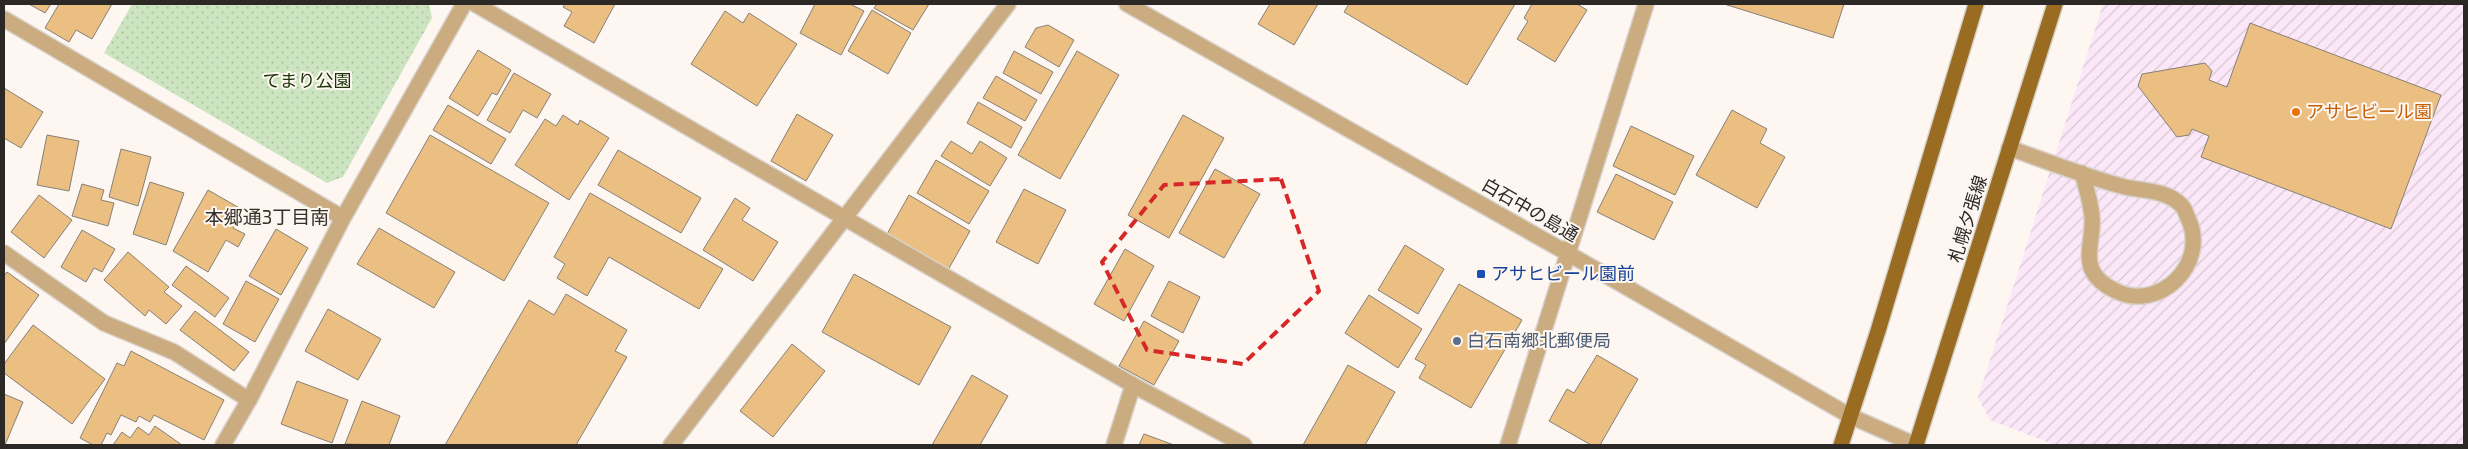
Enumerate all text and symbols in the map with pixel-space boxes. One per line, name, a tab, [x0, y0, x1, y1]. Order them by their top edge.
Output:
park label: てまり公園	[262, 69, 352, 91]
place label: アサヒビール園	[2306, 100, 2432, 122]
marker: アサヒビール園	[2290, 106, 2302, 118]
street label: 札幌夕張線	[1943, 172, 1991, 265]
street label: 白石中の島通	[1478, 173, 1583, 246]
district label: 本郷通3丁目南	[205, 205, 329, 228]
place label: アサヒビール園前	[1491, 262, 1635, 284]
marker: アサヒビール園前	[1475, 268, 1487, 280]
place label: 白石南郷北郵便局	[1467, 329, 1611, 351]
marker: 白石南郷北郵便局	[1451, 335, 1463, 347]

